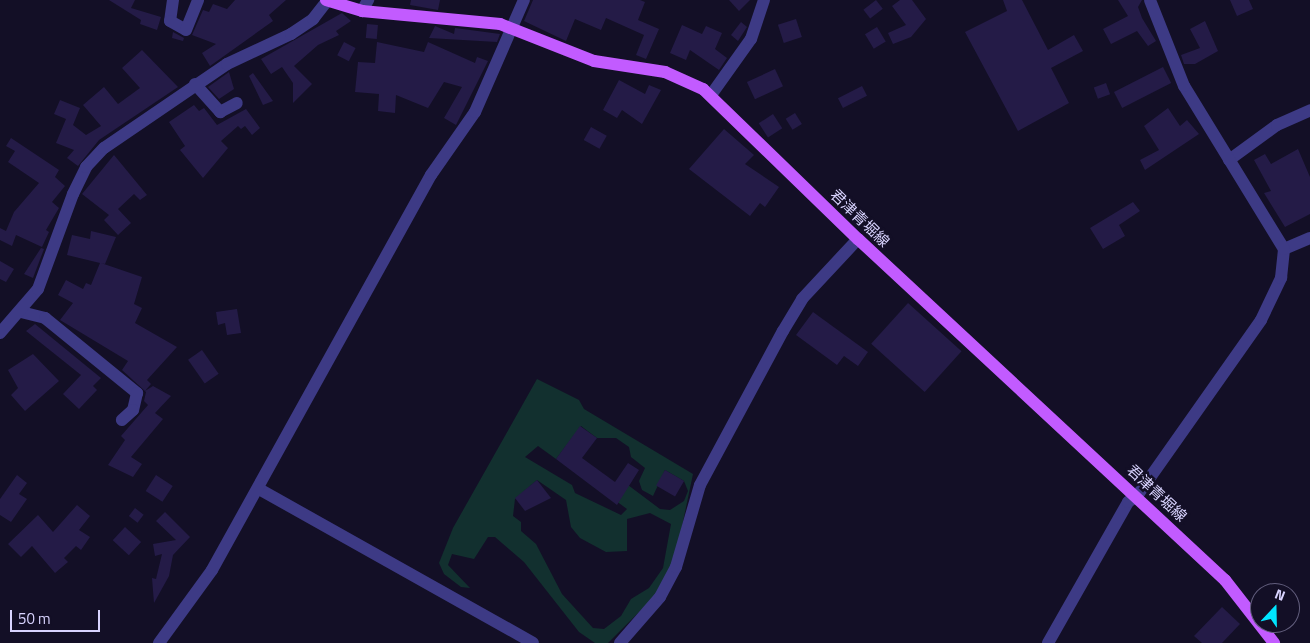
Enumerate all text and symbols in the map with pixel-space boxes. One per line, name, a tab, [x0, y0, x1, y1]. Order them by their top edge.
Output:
street label: 君津青堀線	[827, 185, 893, 251]
street label: 君津青堀線	[1123, 461, 1191, 525]
north arrow	[1250, 583, 1300, 633]
text: N	[1272, 583, 1288, 606]
scale bar	[12, 600, 102, 632]
text: 50 m	[18, 607, 51, 630]

